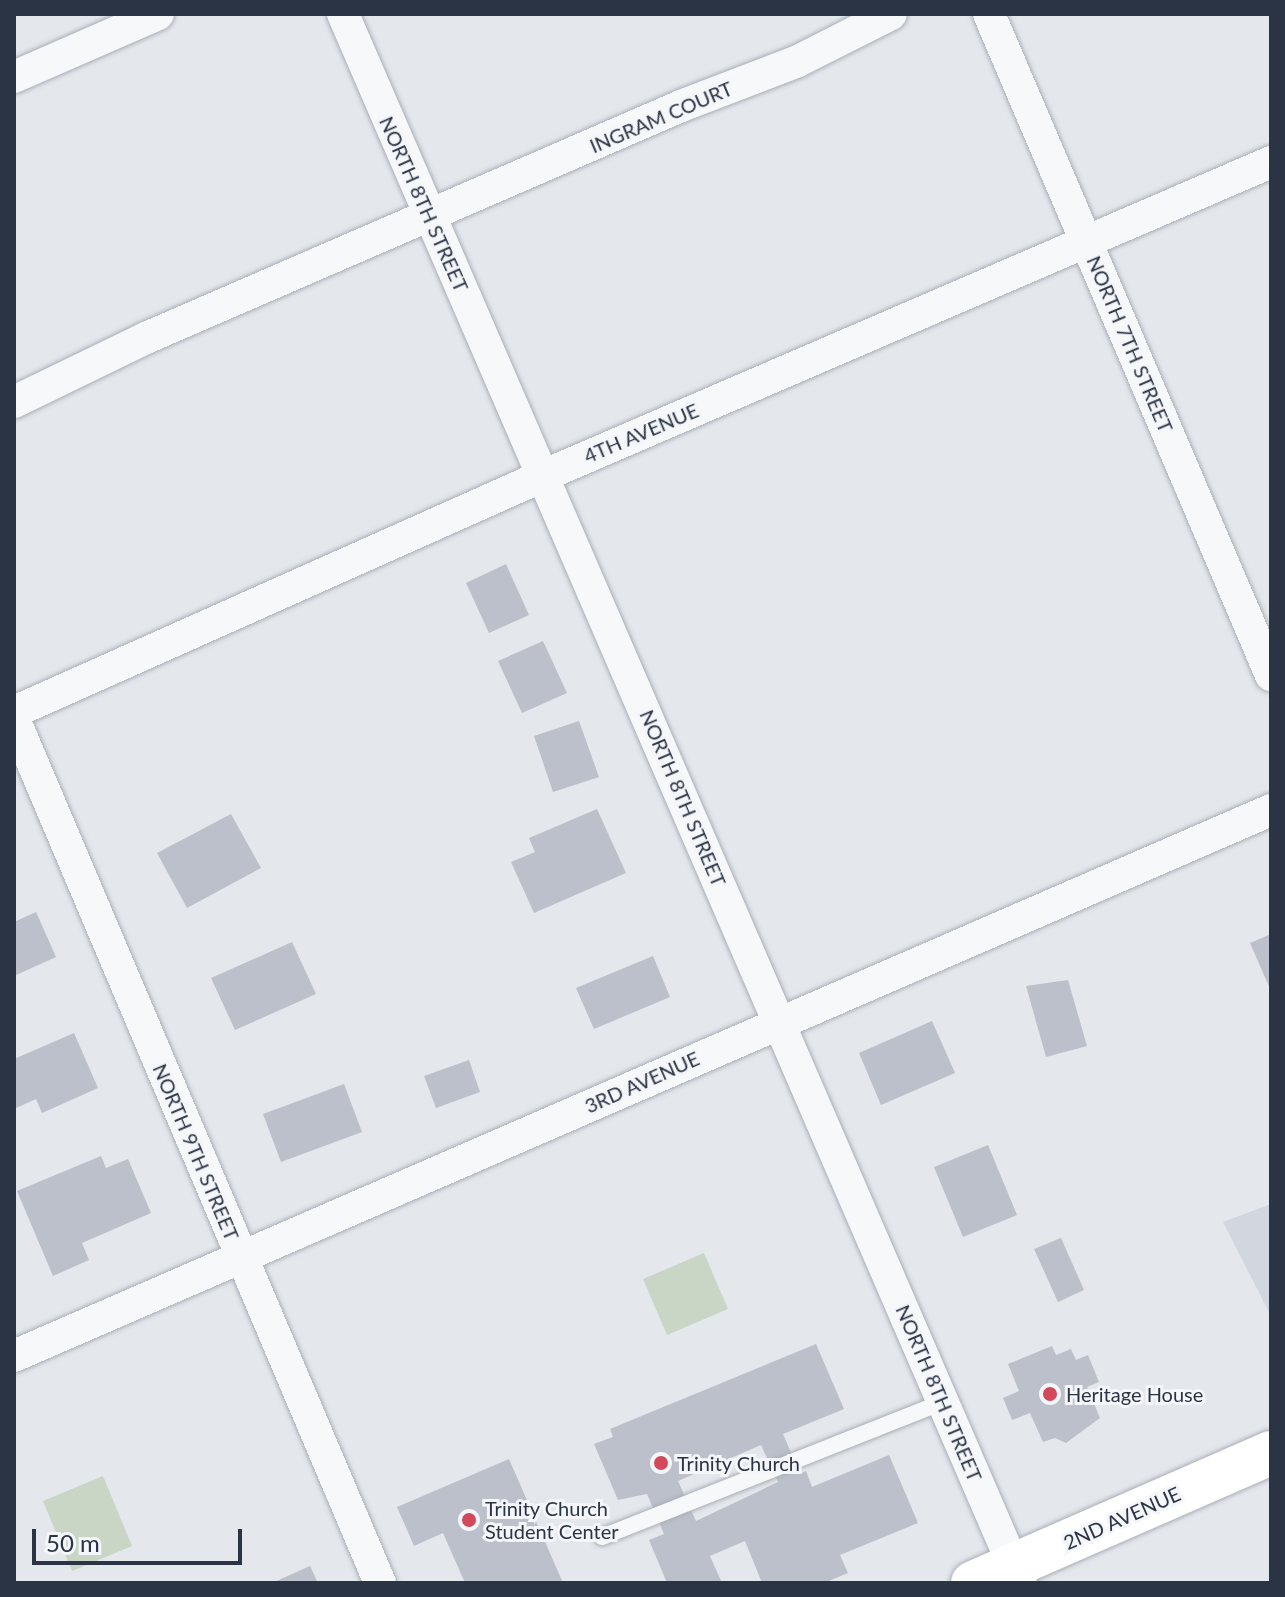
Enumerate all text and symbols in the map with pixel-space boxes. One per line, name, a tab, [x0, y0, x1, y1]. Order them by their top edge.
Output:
street label: INGRAM COURT	[586, 76, 736, 158]
street label: NORTH 8TH STREET	[375, 113, 473, 295]
street label: NORTH 7TH STREET	[1082, 252, 1178, 436]
street label: 4TH AVENUE	[580, 398, 702, 468]
street label: NORTH 8TH STREET	[635, 706, 731, 890]
street label: 3RD AVENUE	[581, 1046, 703, 1118]
street label: NORTH 9TH STREET	[148, 1060, 244, 1244]
street label: NORTH 8TH STREET	[891, 1301, 987, 1485]
place label: Heritage House	[1066, 1382, 1203, 1406]
marker: Heritage House	[1041, 1385, 1059, 1403]
place label: Trinity Church	[677, 1451, 800, 1475]
marker: Trinity Church	[652, 1454, 670, 1472]
street label: 2ND AVENUE	[1059, 1481, 1185, 1555]
place label: Trinity Church Student Center	[485, 1496, 618, 1543]
marker: Trinity Church Student Center	[460, 1511, 478, 1529]
scale bar	[36, 1513, 246, 1563]
text: 50 m	[46, 1528, 100, 1557]

